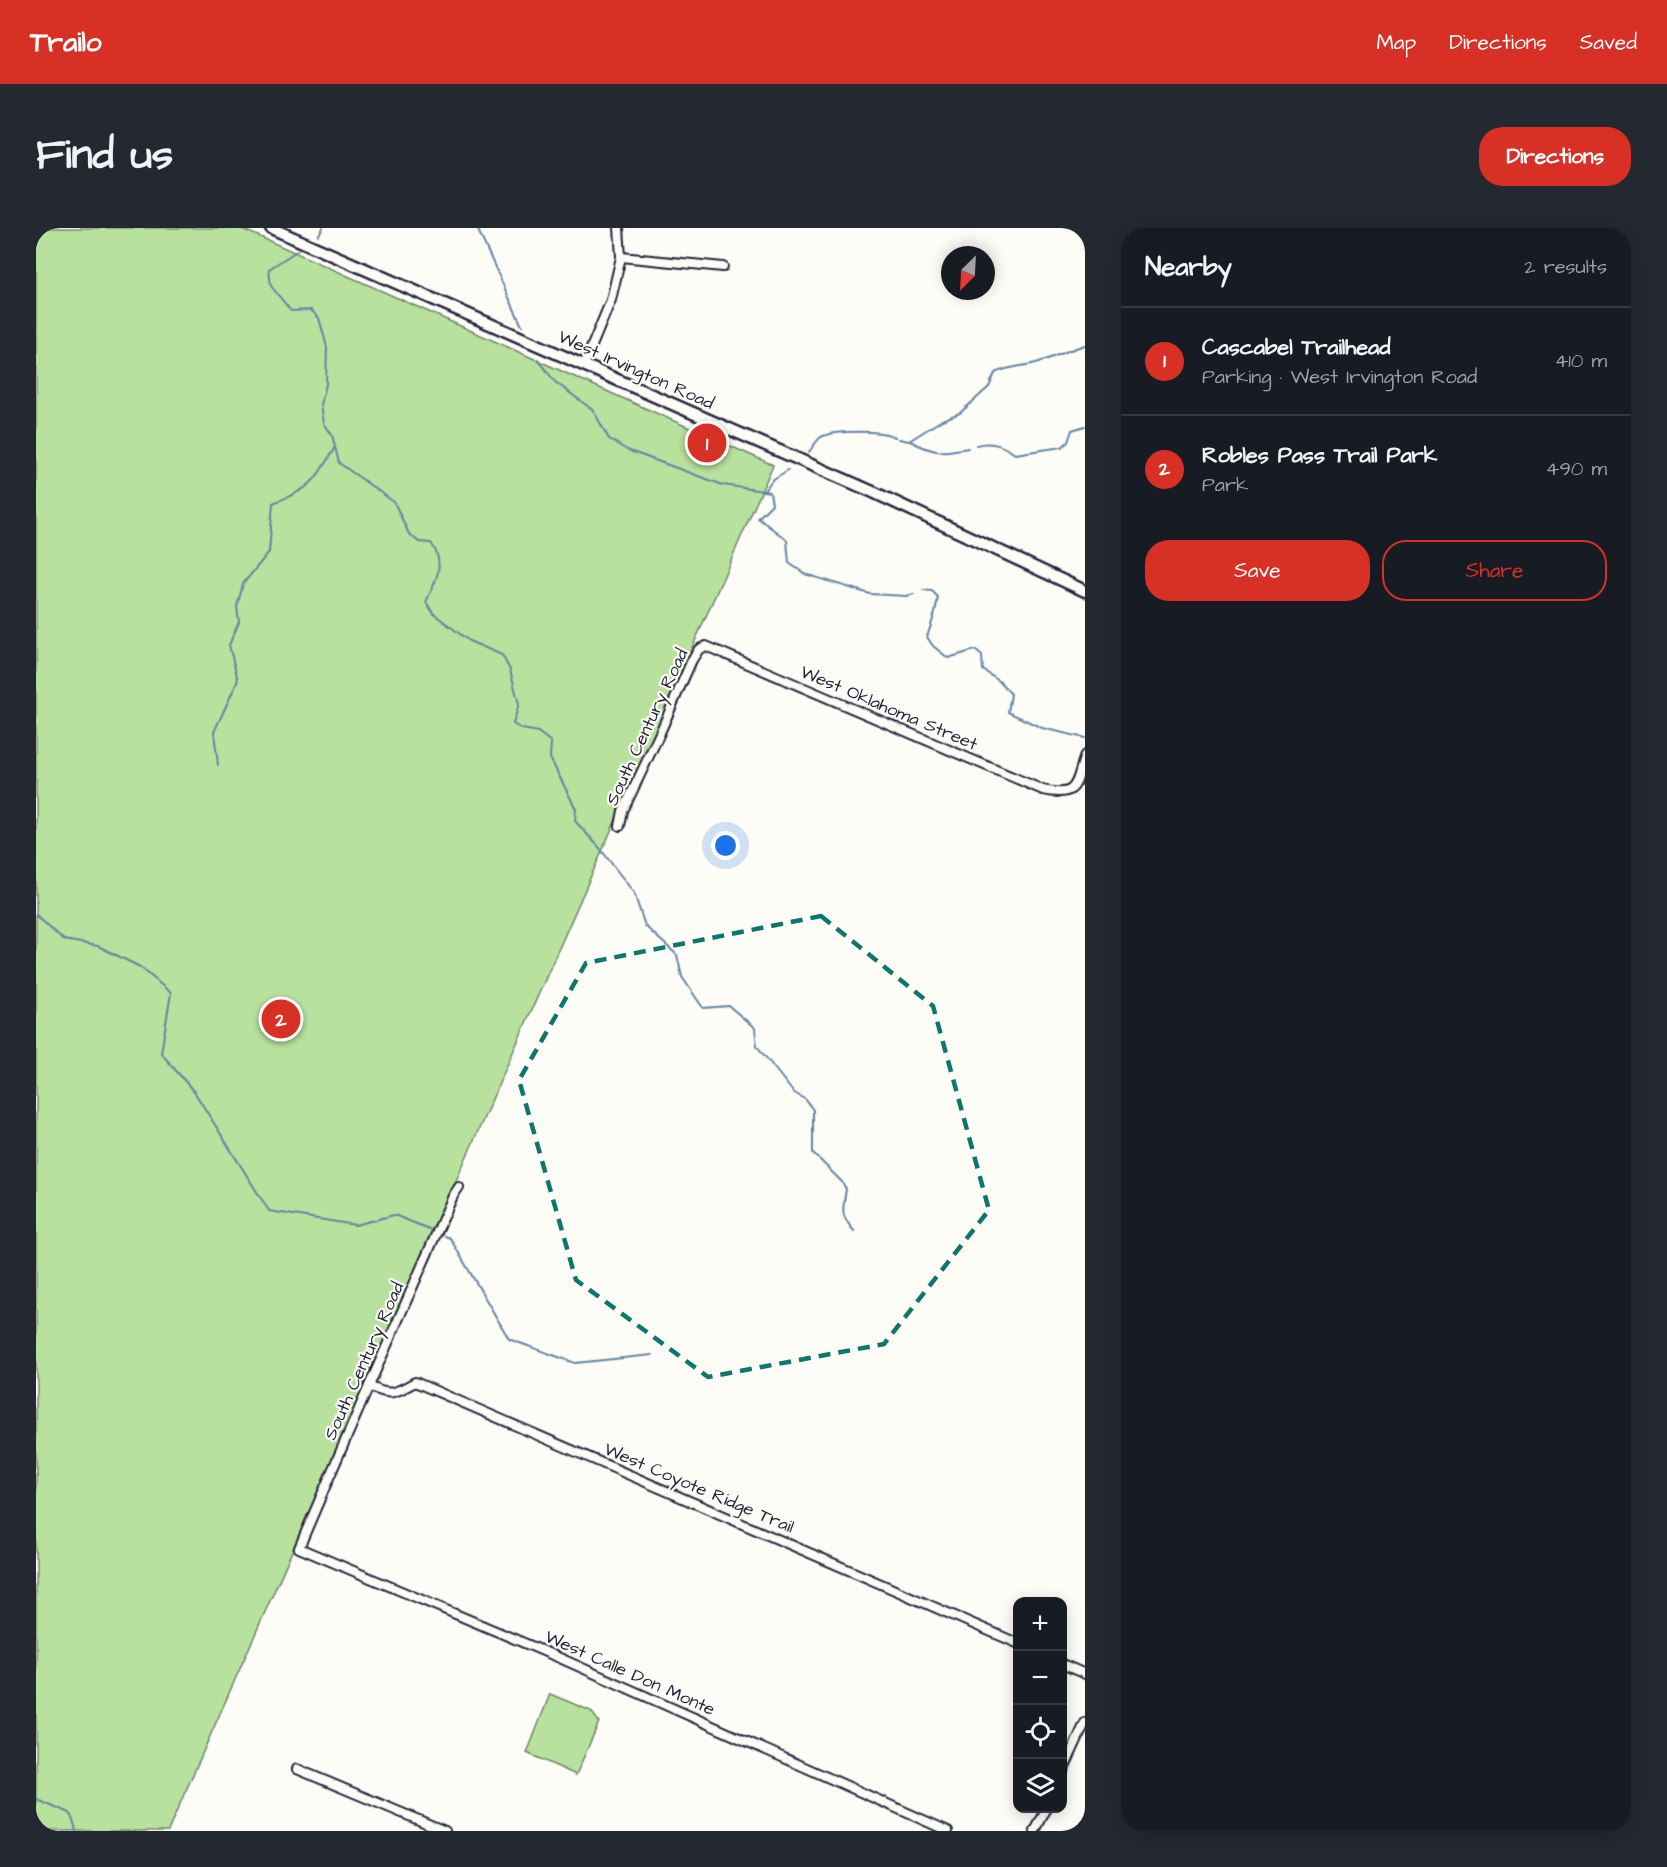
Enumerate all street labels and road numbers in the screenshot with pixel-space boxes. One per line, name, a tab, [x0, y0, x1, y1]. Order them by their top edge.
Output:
street label: West Irvington Road	[554, 324, 718, 417]
street label: South Century Road	[600, 644, 695, 810]
street label: West Oklahoma Street	[797, 659, 982, 757]
street label: South Century Road	[318, 1278, 411, 1444]
street label: West Coyote Ridge Trail	[600, 1437, 798, 1540]
street label: West Calle Don Monte	[541, 1624, 719, 1722]

